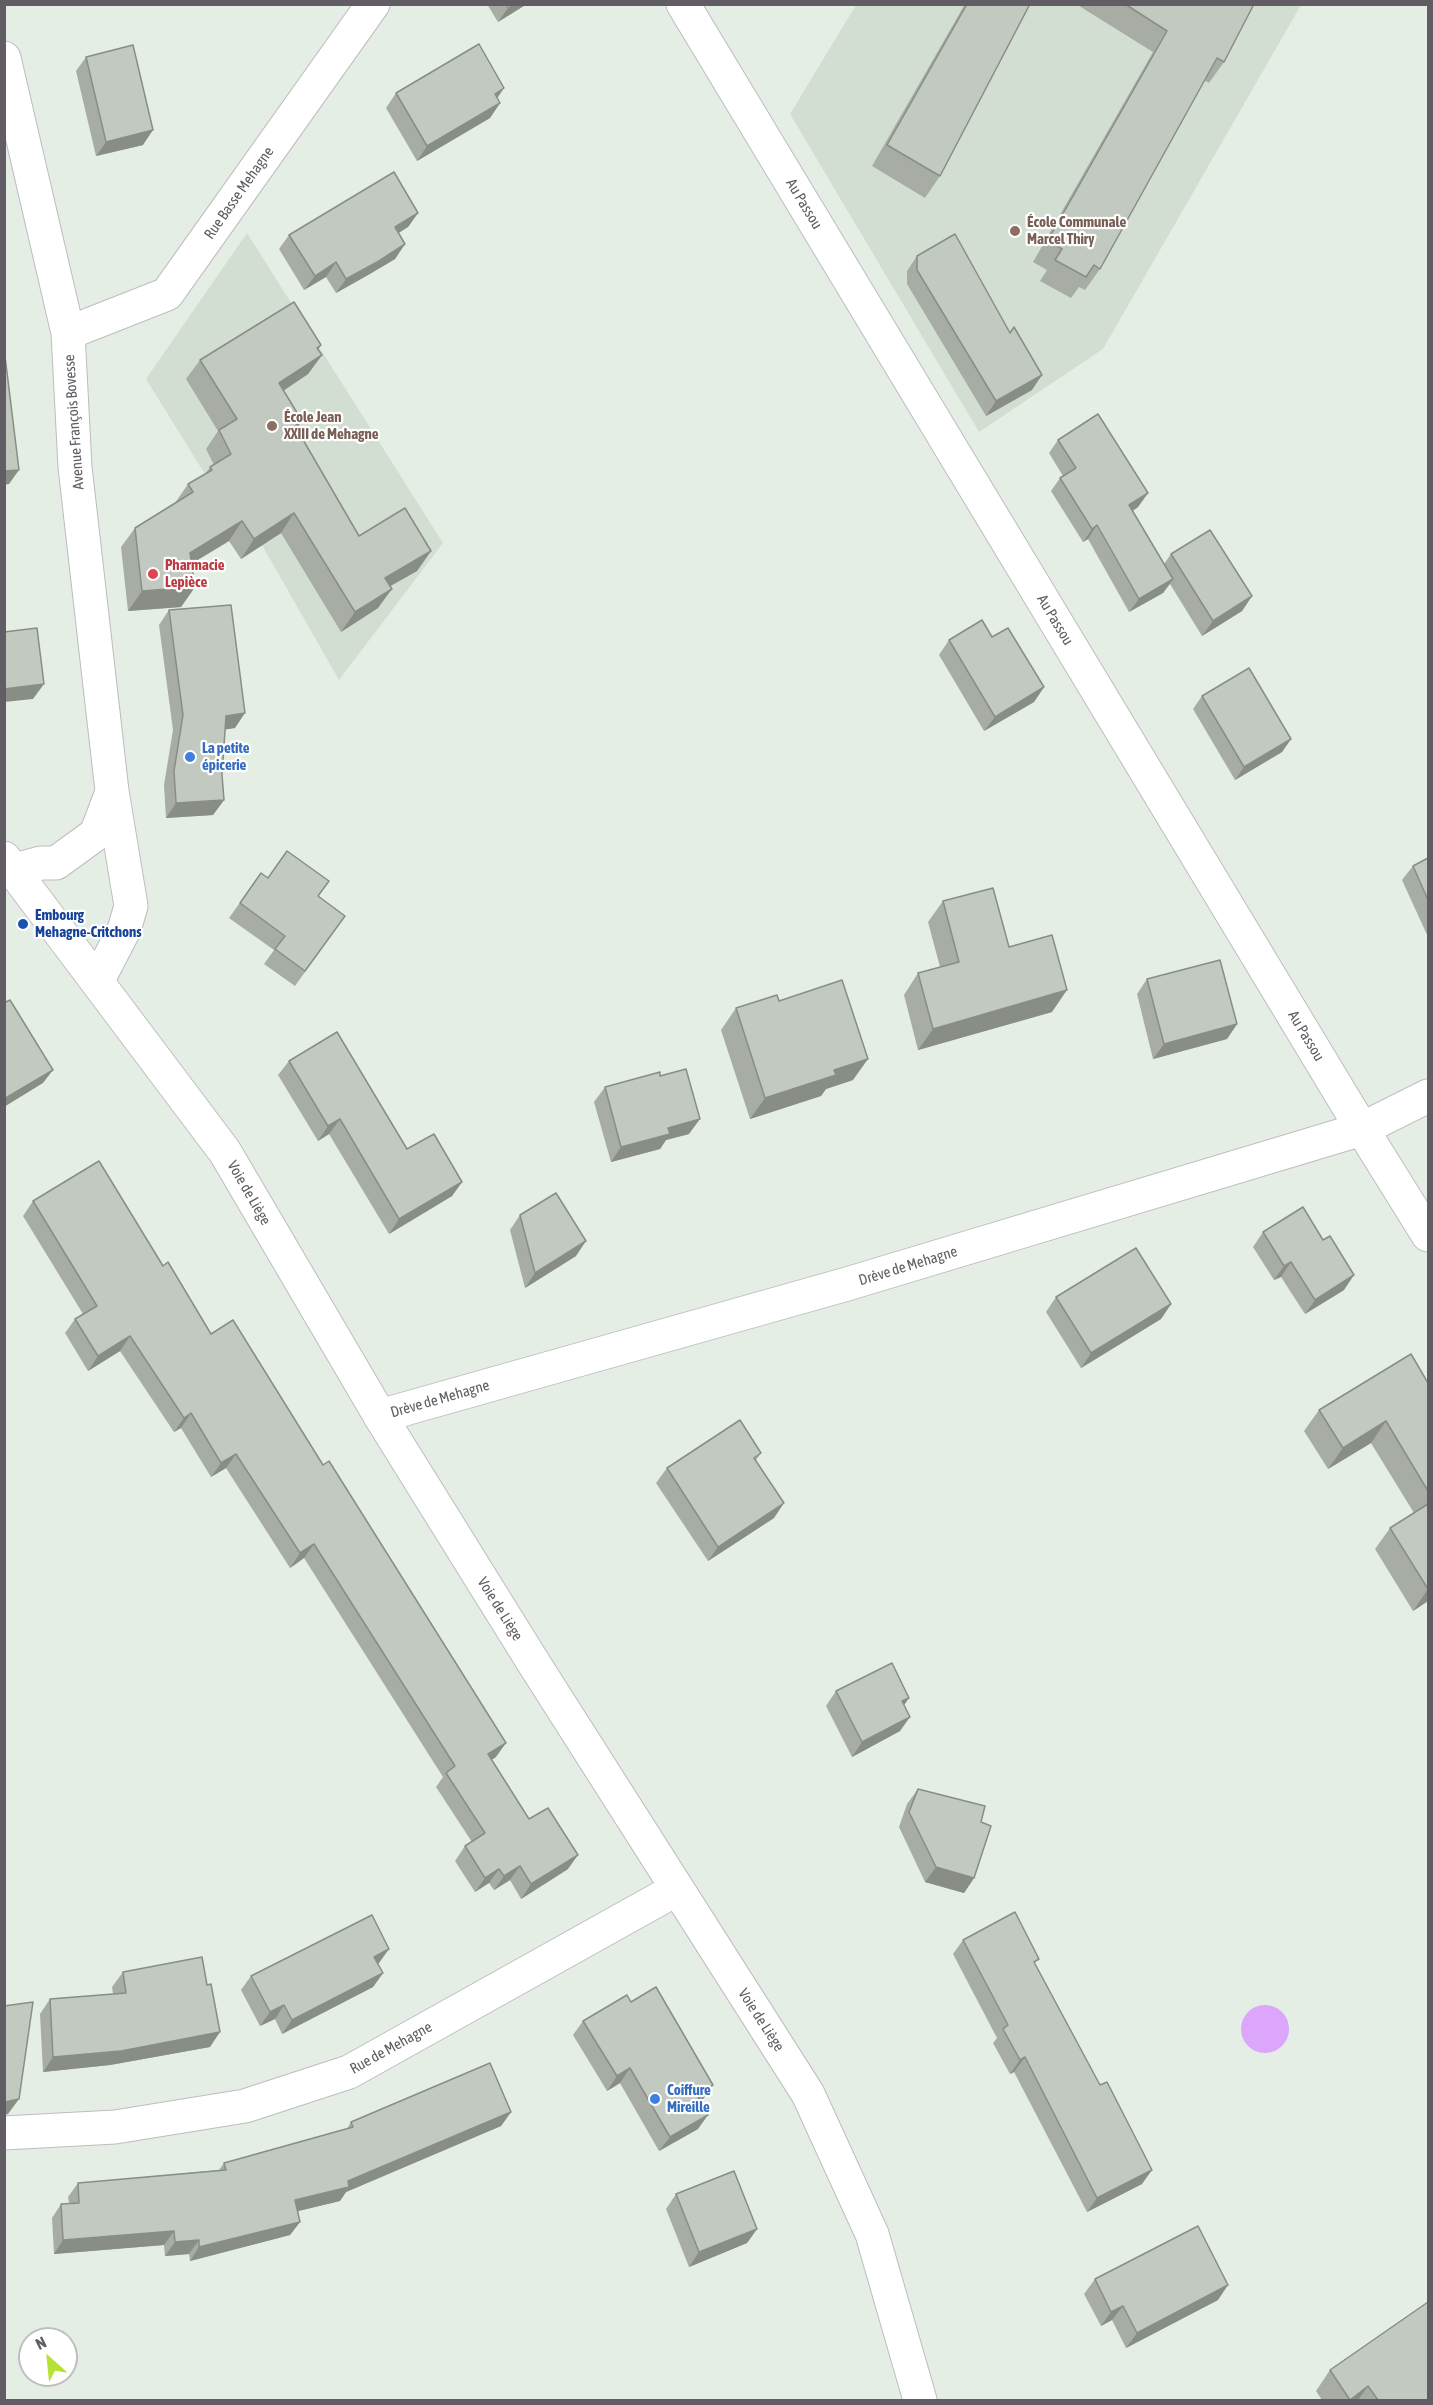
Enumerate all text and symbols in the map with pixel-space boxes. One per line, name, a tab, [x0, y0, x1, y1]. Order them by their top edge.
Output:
street label: Rue Basse Mehagne	[200, 143, 278, 243]
street label: Au Passou	[782, 176, 826, 232]
place label: École Communale Marcel Thiry	[1027, 213, 1126, 248]
marker: École Communale Marcel Thiry	[1008, 224, 1022, 238]
street label: Avenue François Bovesse	[60, 354, 88, 490]
place label: École Jean XXIII de Mehagne	[284, 408, 379, 443]
marker: École Jean XXIII de Mehagne	[265, 419, 279, 433]
place label: Pharmacie Lepièce	[165, 556, 225, 591]
marker: Pharmacie Lepièce	[146, 567, 160, 581]
street label: Au Passou	[1033, 592, 1077, 648]
place label: La petite épicerie	[202, 739, 250, 774]
marker: La petite épicerie	[183, 750, 197, 764]
place label: Embourg Mehagne-Critchons	[35, 906, 142, 941]
marker: Embourg Mehagne-Critchons	[16, 917, 30, 931]
street label: Au Passou	[1284, 1008, 1328, 1064]
street label: Voie de Liège	[223, 1158, 275, 1228]
street label: Drève de Mehagne	[857, 1242, 959, 1290]
street label: Drève de Mehagne	[388, 1376, 492, 1422]
street label: Voie de Liège	[473, 1574, 527, 1644]
street label: Voie de Liège	[734, 1985, 788, 2055]
street label: Rue de Mehagne	[347, 2018, 435, 2078]
place label: Coiffure Mireille	[667, 2081, 711, 2116]
marker: Coiffure Mireille	[648, 2092, 662, 2106]
north arrow	[18, 2327, 78, 2387]
text: N	[32, 2333, 49, 2353]

